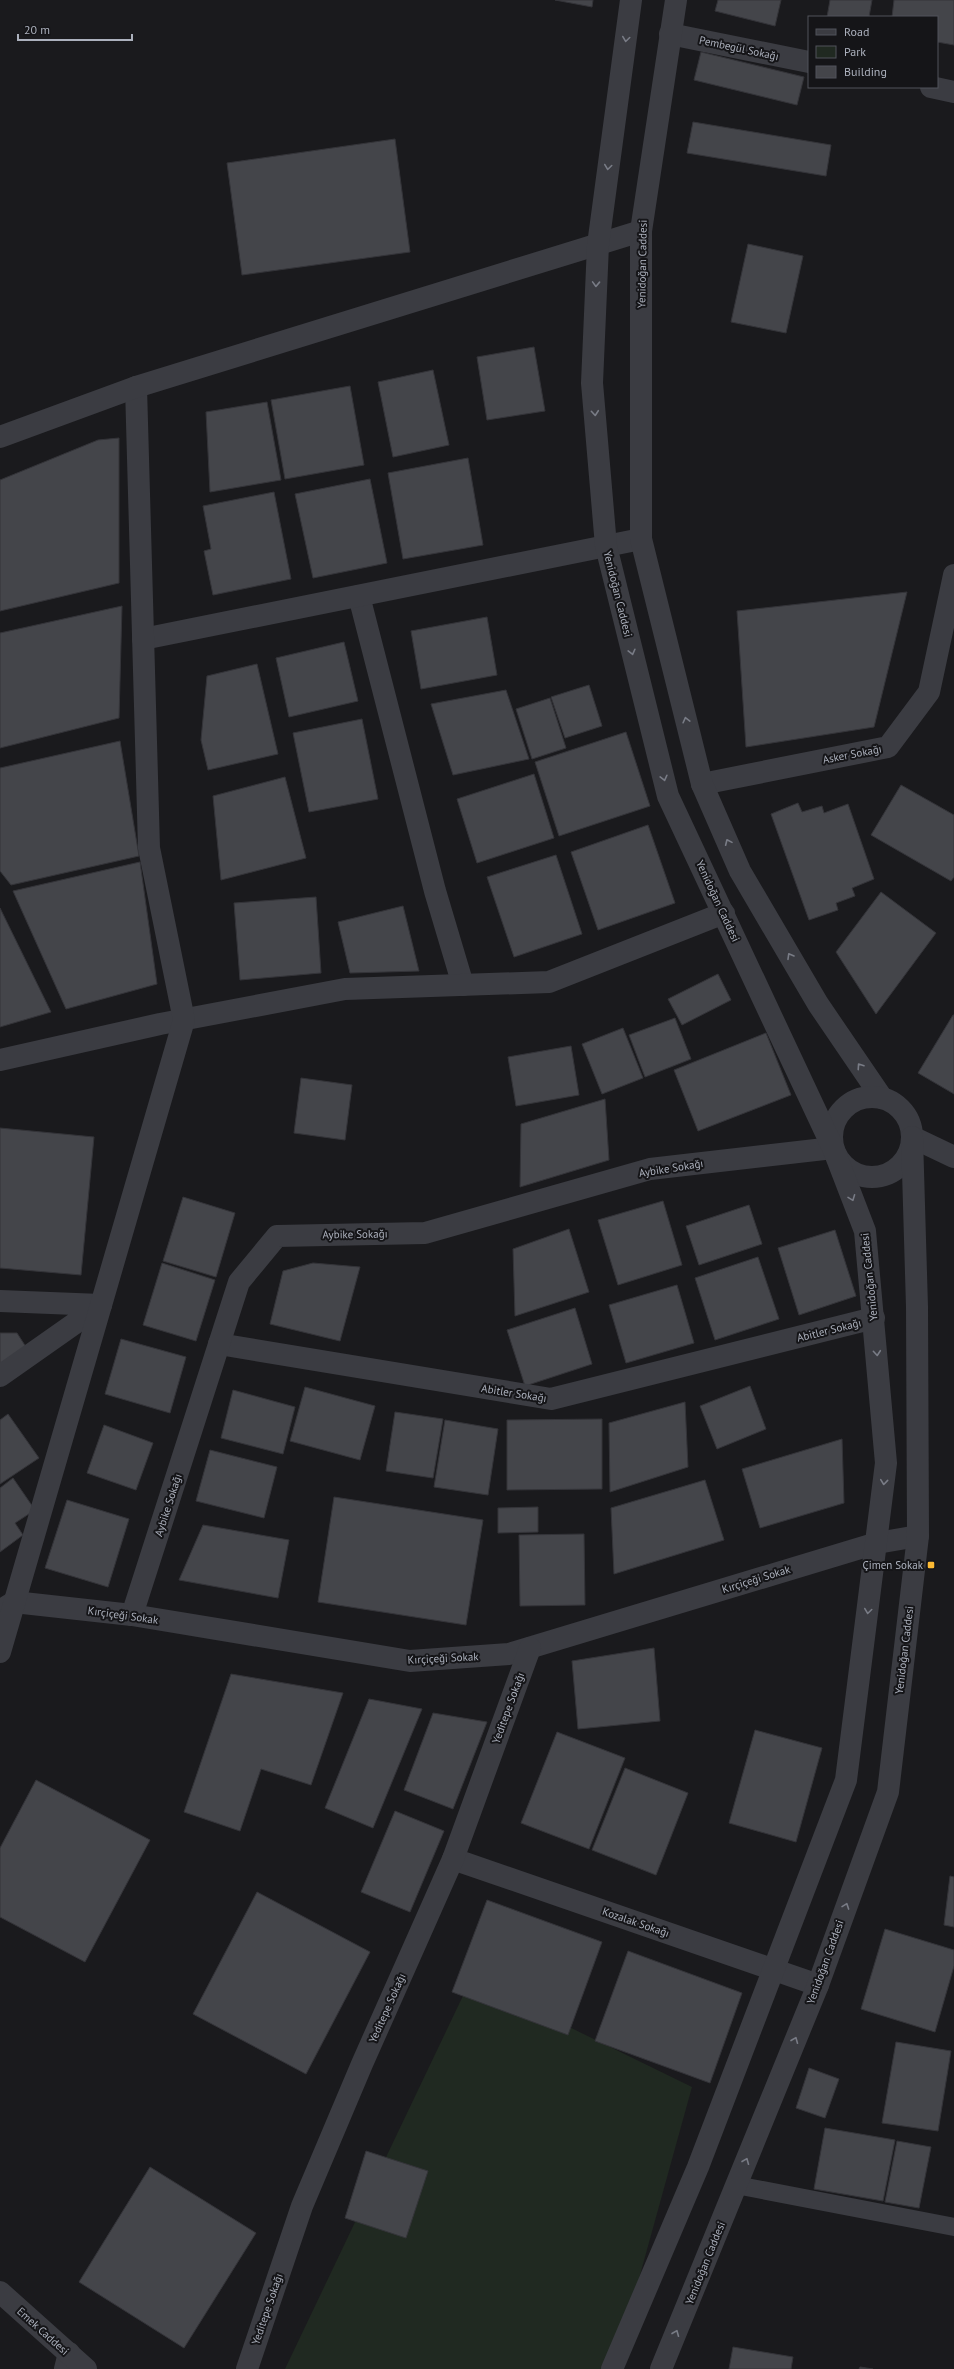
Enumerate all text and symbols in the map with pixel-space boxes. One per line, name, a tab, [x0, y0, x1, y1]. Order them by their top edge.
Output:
scale bar	[18, 16, 132, 42]
legend	[808, 16, 938, 88]
text: 20 m	[24, 22, 50, 37]
text: Road	[844, 24, 869, 39]
street label: Pembegül Sokağı	[698, 33, 780, 63]
one-way arrow	[622, 36, 631, 42]
text: Park	[844, 44, 866, 59]
text: Building	[844, 64, 887, 79]
one-way arrow	[604, 164, 613, 170]
street label: Yenidoğan Caddesi	[634, 220, 650, 308]
one-way arrow	[592, 281, 600, 287]
one-way arrow	[590, 410, 599, 416]
street label: Yenidoğan Caddesi	[601, 549, 636, 639]
one-way arrow	[628, 648, 636, 655]
one-way arrow	[682, 717, 691, 724]
street label: Asker Sokağı	[821, 741, 883, 767]
one-way arrow	[659, 775, 667, 781]
one-way arrow	[724, 839, 732, 846]
street label: Yenidoğan Caddesi	[693, 858, 743, 944]
one-way arrow	[788, 953, 795, 960]
one-way arrow	[858, 1063, 865, 1070]
street label: Aybike Sokağı	[638, 1156, 704, 1180]
one-way arrow	[848, 1194, 856, 1201]
street label: Aybike Sokağı	[322, 1226, 388, 1242]
street label: Yenidoğan Caddesi	[857, 1232, 881, 1322]
street label: Abitler Sokağı	[795, 1315, 863, 1345]
one-way arrow	[872, 1350, 881, 1356]
street label: Abitler Sokağı	[480, 1381, 548, 1405]
street label: Aybike Sokağı	[151, 1472, 185, 1538]
one-way arrow	[879, 1479, 888, 1485]
place label: Çimen Sokak	[863, 1558, 924, 1572]
marker: Çimen Sokak	[926, 1560, 936, 1570]
street label: Kırçiçeği Sokak	[720, 1562, 793, 1596]
street label: Kırçiçeği Sokak	[87, 1603, 160, 1627]
street label: Yenidoğan Caddesi	[892, 1605, 916, 1695]
one-way arrow	[864, 1608, 873, 1614]
street label: Kırçiçeği Sokak	[407, 1649, 480, 1667]
street label: Yeditepe Sokağı	[489, 1671, 527, 1745]
one-way arrow	[842, 1902, 850, 1909]
street label: Kozalak Sokağı	[601, 1904, 671, 1940]
street label: Yenidoğan Caddesi	[803, 1918, 847, 2006]
street label: Yeditepe Sokağı	[365, 1971, 409, 2045]
one-way arrow	[791, 2037, 799, 2044]
one-way arrow	[741, 2157, 749, 2165]
street label: Yenidoğan Caddesi	[682, 2219, 728, 2307]
street label: Yeditepe Sokağı	[248, 2271, 286, 2347]
street label: Emek Caddesi	[14, 2304, 72, 2358]
one-way arrow	[672, 2329, 680, 2336]

